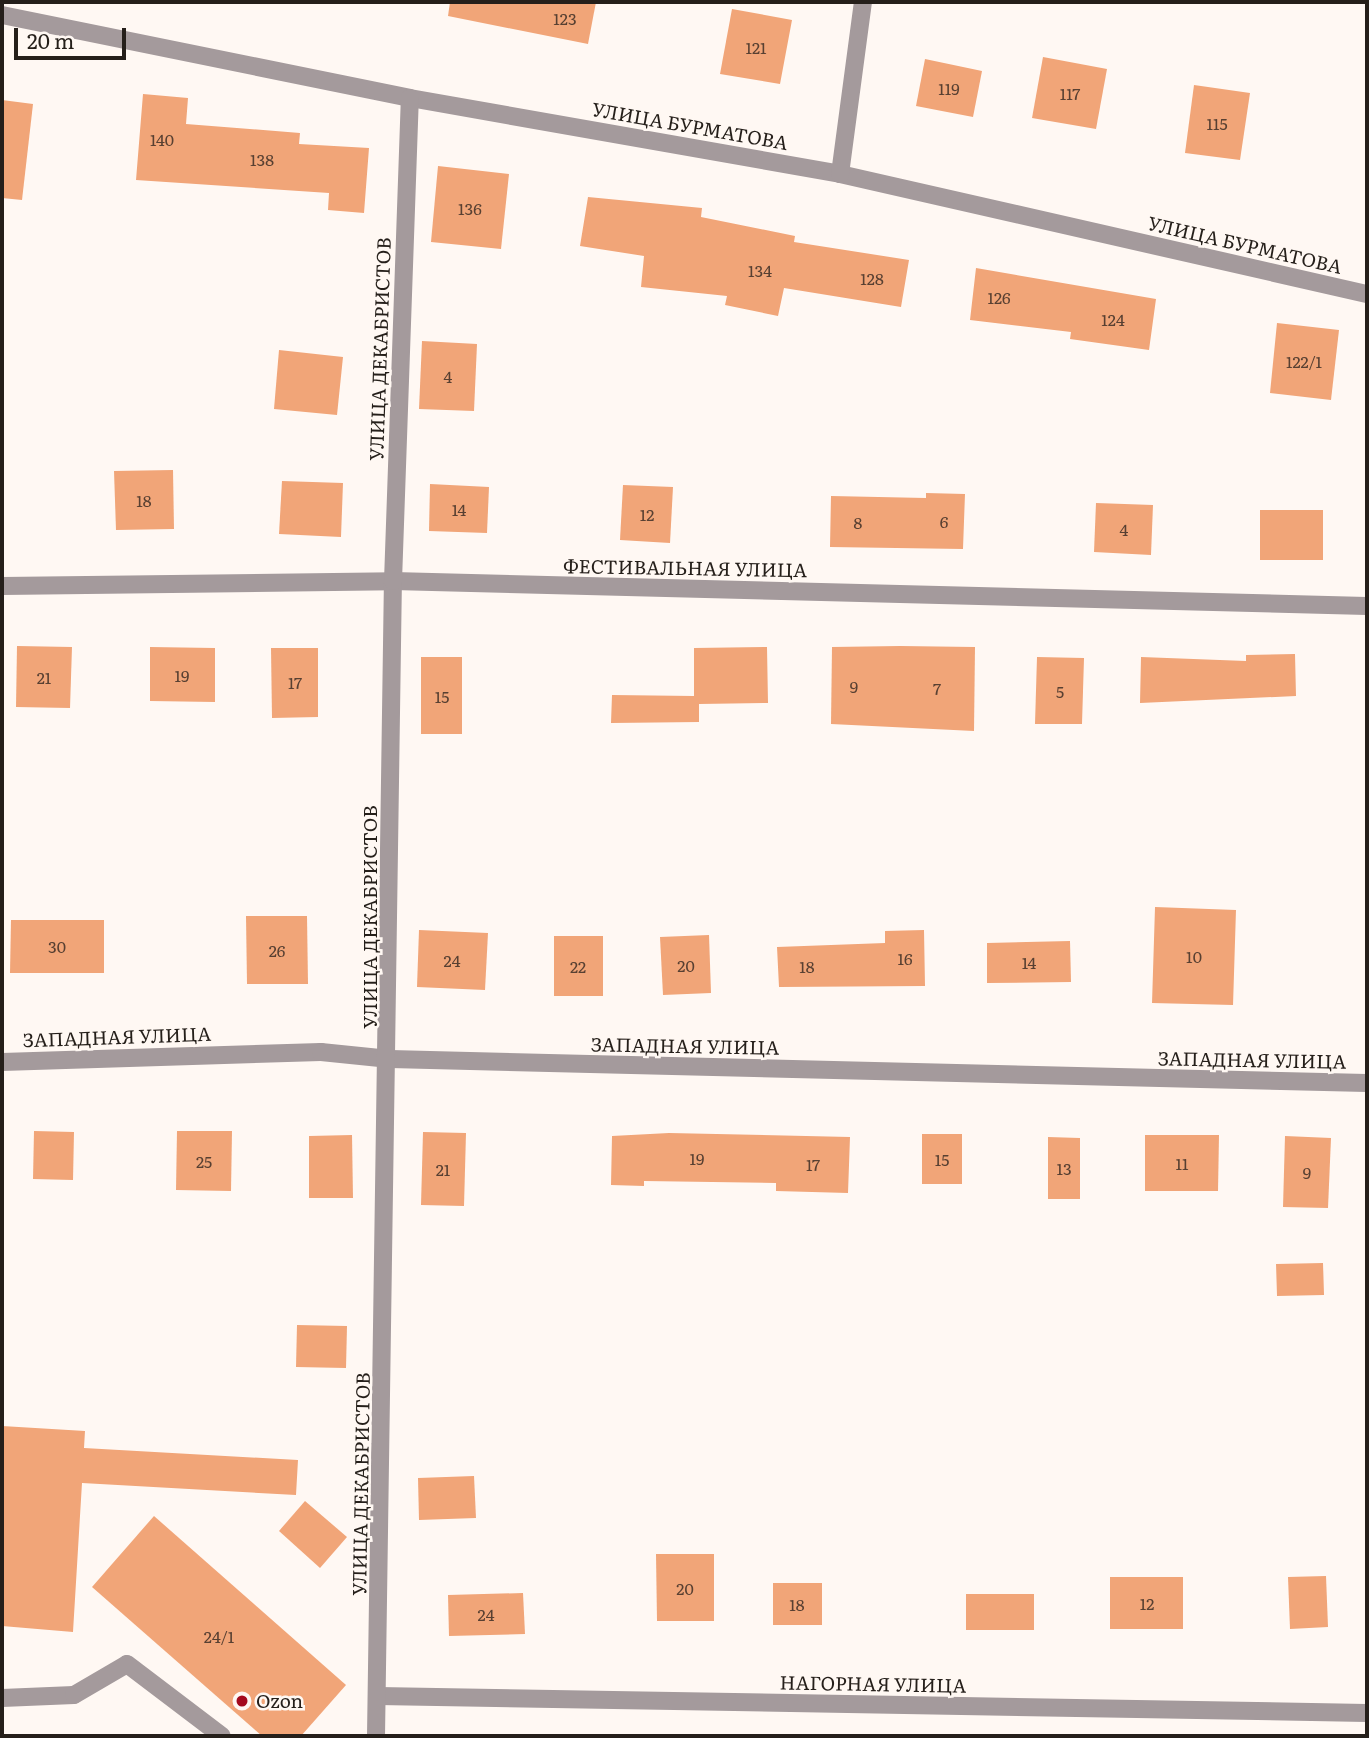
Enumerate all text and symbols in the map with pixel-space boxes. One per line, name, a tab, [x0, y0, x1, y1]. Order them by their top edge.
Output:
house number: 123	[553, 8, 577, 28]
scale bar	[18, 14, 130, 58]
text: 20 m	[27, 24, 74, 55]
house number: 121	[745, 37, 767, 57]
house number: 119	[938, 78, 960, 98]
house number: 117	[1060, 83, 1080, 103]
street label: УЛИЦА БУРМАТОВА	[590, 98, 790, 154]
house number: 115	[1206, 113, 1228, 133]
house number: 140	[150, 129, 174, 149]
house number: 138	[250, 149, 274, 169]
house number: 136	[458, 198, 482, 218]
street label: УЛИЦА БУРМАТОВА	[1146, 212, 1344, 278]
street label: УЛИЦА ДЕКАБРИСТОВ	[365, 237, 395, 461]
house number: 134	[748, 260, 772, 280]
house number: 128	[860, 268, 884, 288]
house number: 126	[987, 287, 1011, 307]
house number: 124	[1101, 309, 1125, 329]
house number: 122/1	[1286, 351, 1322, 371]
house number: 4	[444, 366, 452, 386]
house number: 18	[136, 490, 152, 510]
house number: 14	[452, 499, 466, 519]
house number: 12	[640, 504, 654, 524]
house number: 6	[940, 511, 948, 531]
house number: 8	[854, 512, 862, 532]
house number: 4	[1120, 519, 1128, 539]
street label: ФЕСТИВАЛЬНАЯ УЛИЦА	[563, 554, 807, 582]
house number: 19	[175, 665, 189, 685]
house number: 21	[37, 667, 51, 687]
house number: 17	[288, 672, 302, 692]
house number: 9	[850, 676, 858, 696]
house number: 7	[933, 678, 941, 698]
house number: 5	[1056, 681, 1064, 701]
house number: 15	[435, 686, 449, 706]
street label: УЛИЦА ДЕКАБРИСТОВ	[359, 805, 381, 1029]
house number: 30	[48, 936, 66, 956]
house number: 26	[269, 940, 285, 960]
house number: 10	[1186, 946, 1202, 966]
house number: 16	[897, 948, 913, 968]
house number: 24	[444, 950, 460, 970]
house number: 14	[1022, 952, 1036, 972]
house number: 20	[677, 955, 695, 975]
house number: 22	[570, 956, 586, 976]
house number: 18	[799, 956, 815, 976]
street label: ЗАПАДНАЯ УЛИЦА	[22, 1022, 212, 1052]
street label: ЗАПАДНАЯ УЛИЦА	[591, 1033, 779, 1059]
street label: ЗАПАДНАЯ УЛИЦА	[1158, 1047, 1346, 1073]
house number: 19	[690, 1148, 704, 1168]
house number: 15	[935, 1149, 949, 1169]
house number: 25	[196, 1151, 212, 1171]
house number: 11	[1175, 1153, 1189, 1173]
house number: 17	[806, 1154, 820, 1174]
house number: 13	[1056, 1158, 1072, 1178]
house number: 21	[436, 1159, 450, 1179]
house number: 9	[1303, 1162, 1311, 1182]
street label: УЛИЦА ДЕКАБРИСТОВ	[348, 1372, 374, 1596]
house number: 20	[676, 1578, 694, 1598]
house number: 12	[1140, 1593, 1154, 1613]
house number: 18	[789, 1594, 805, 1614]
house number: 24	[478, 1604, 494, 1624]
house number: 24/1	[204, 1626, 234, 1646]
street label: НАГОРНАЯ УЛИЦА	[779, 1671, 967, 1697]
place label: Ozon	[256, 1690, 303, 1712]
marker: Ozon	[234, 1693, 250, 1709]

